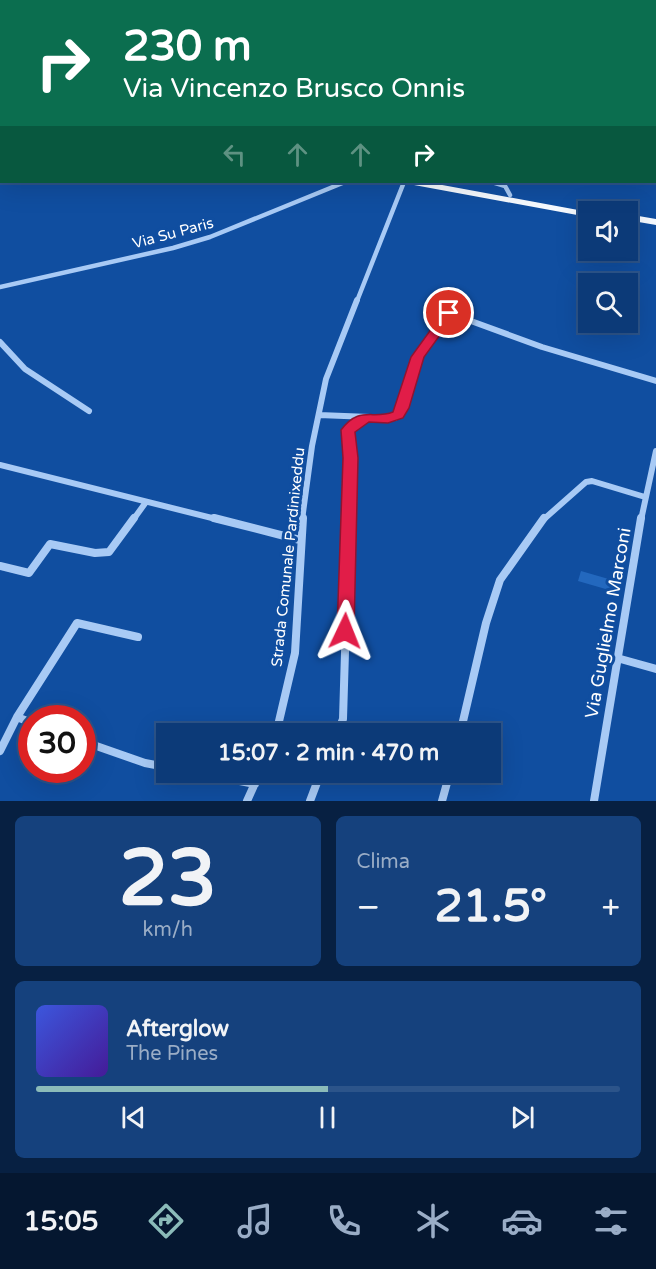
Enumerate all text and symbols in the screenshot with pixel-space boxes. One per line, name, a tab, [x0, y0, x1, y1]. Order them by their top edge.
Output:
text: 230 m	[123, 21, 252, 72]
icon: right	[24, 24, 102, 102]
text: Via Vincenzo Brusco Onnis	[123, 72, 465, 105]
icon: left	[218, 138, 251, 171]
icon: ahead	[281, 138, 314, 171]
icon: ahead	[344, 138, 377, 171]
icon: right	[407, 138, 440, 171]
map controls	[578, 201, 638, 333]
button: sound	[578, 201, 638, 261]
street label: Via Su Paris	[130, 214, 216, 252]
button: search	[578, 273, 638, 333]
pin	[423, 287, 474, 338]
icon: arrive	[432, 296, 465, 329]
street label: Strada Comunale Pardinixeddu	[268, 446, 308, 668]
street label: Via Guglielmo Marconi	[580, 526, 636, 720]
position arrow	[313, 599, 377, 663]
speed limit sign: 30	[18, 705, 96, 783]
text: 15:07 · 2 min · 470 m	[218, 740, 439, 766]
text: 23	[119, 832, 217, 926]
text: Clima	[357, 850, 410, 874]
text: 21.5°	[434, 880, 547, 934]
text: −	[357, 888, 380, 927]
text: +	[601, 888, 620, 927]
text: km/h	[143, 918, 193, 942]
text: Afterglow	[126, 1016, 229, 1042]
text: The Pines	[126, 1042, 218, 1066]
icon: previous	[117, 1101, 150, 1134]
icon: pause	[311, 1101, 344, 1134]
icon: next	[506, 1101, 539, 1134]
icon: directions	[145, 1200, 187, 1242]
icon: music	[234, 1200, 276, 1242]
icon: phone	[323, 1200, 365, 1242]
icon: climate	[412, 1200, 454, 1242]
icon: car	[501, 1200, 543, 1242]
icon: filters	[590, 1200, 632, 1242]
text: 15:05	[24, 1205, 98, 1238]

